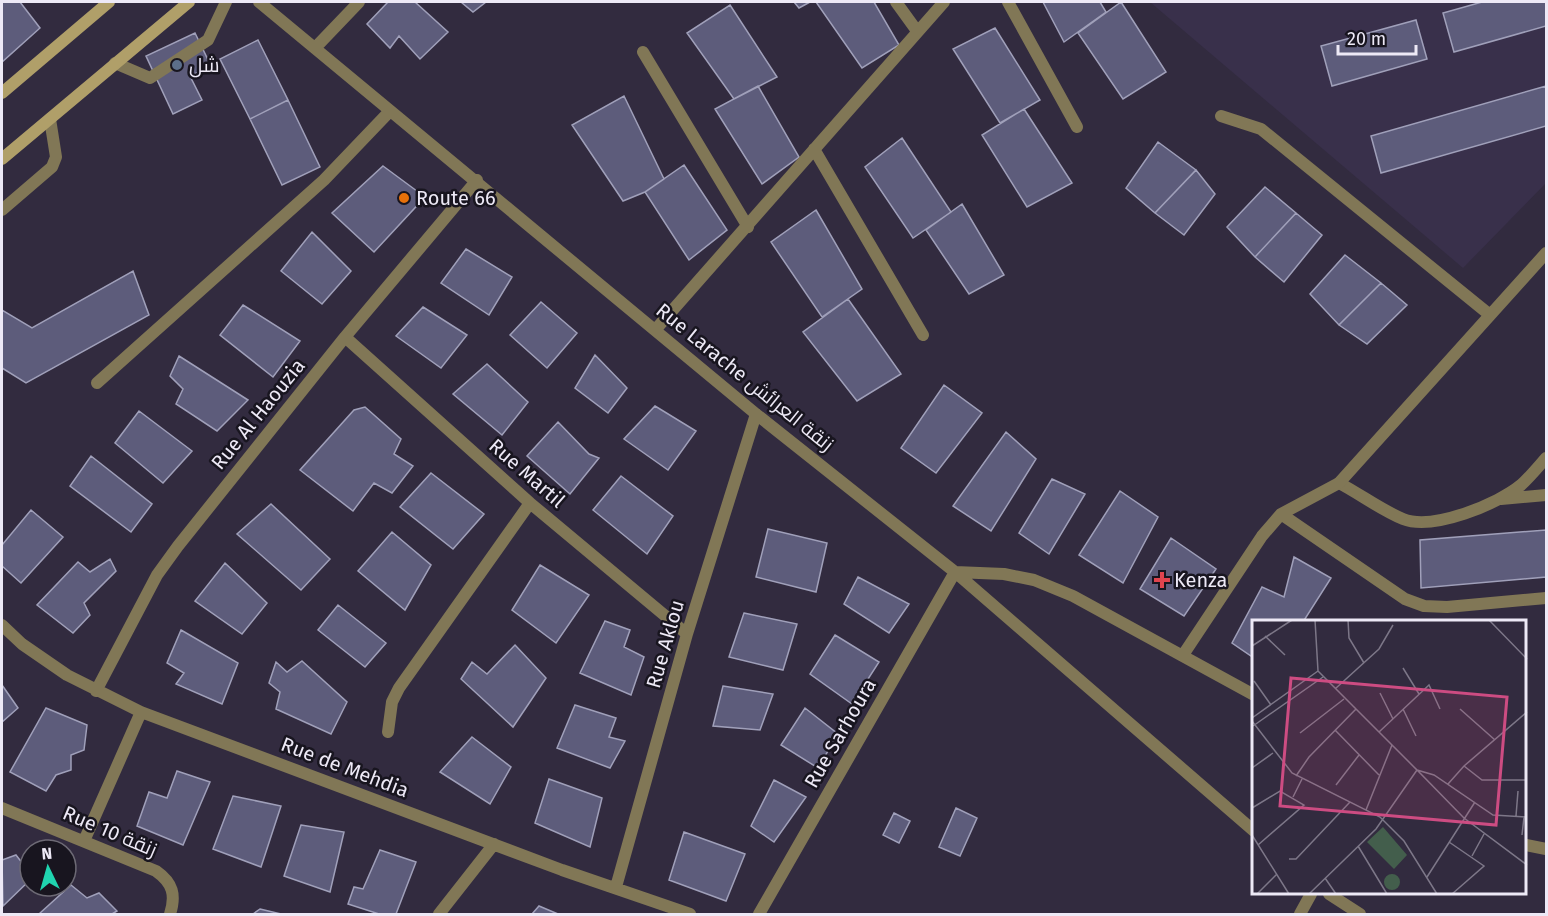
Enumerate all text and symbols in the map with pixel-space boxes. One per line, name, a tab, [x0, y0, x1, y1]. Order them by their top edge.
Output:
scale bar	[1338, 18, 1416, 56]
text: 20 m	[1347, 28, 1386, 50]
place label: شل	[189, 53, 220, 78]
marker: شل	[170, 58, 184, 72]
place label: Route 66	[416, 186, 496, 210]
marker: Route 66	[397, 191, 411, 205]
street label: Rue Larache زنقة العرائش	[651, 298, 839, 457]
street label: Rue Al Haouzia	[206, 354, 310, 474]
street label: Rue Martil	[484, 433, 570, 513]
place label: Kenza	[1174, 568, 1227, 592]
marker: Kenza	[1155, 573, 1169, 587]
street label: Rue Aklou	[641, 597, 689, 691]
inset map	[1252, 620, 1527, 895]
street label: Rue Sarhoura	[799, 674, 881, 792]
street label: Rue de Mehdia	[278, 732, 412, 802]
street label: Rue 10 زنقة	[59, 800, 161, 862]
north arrow	[18, 838, 78, 898]
text: N	[41, 844, 53, 863]

